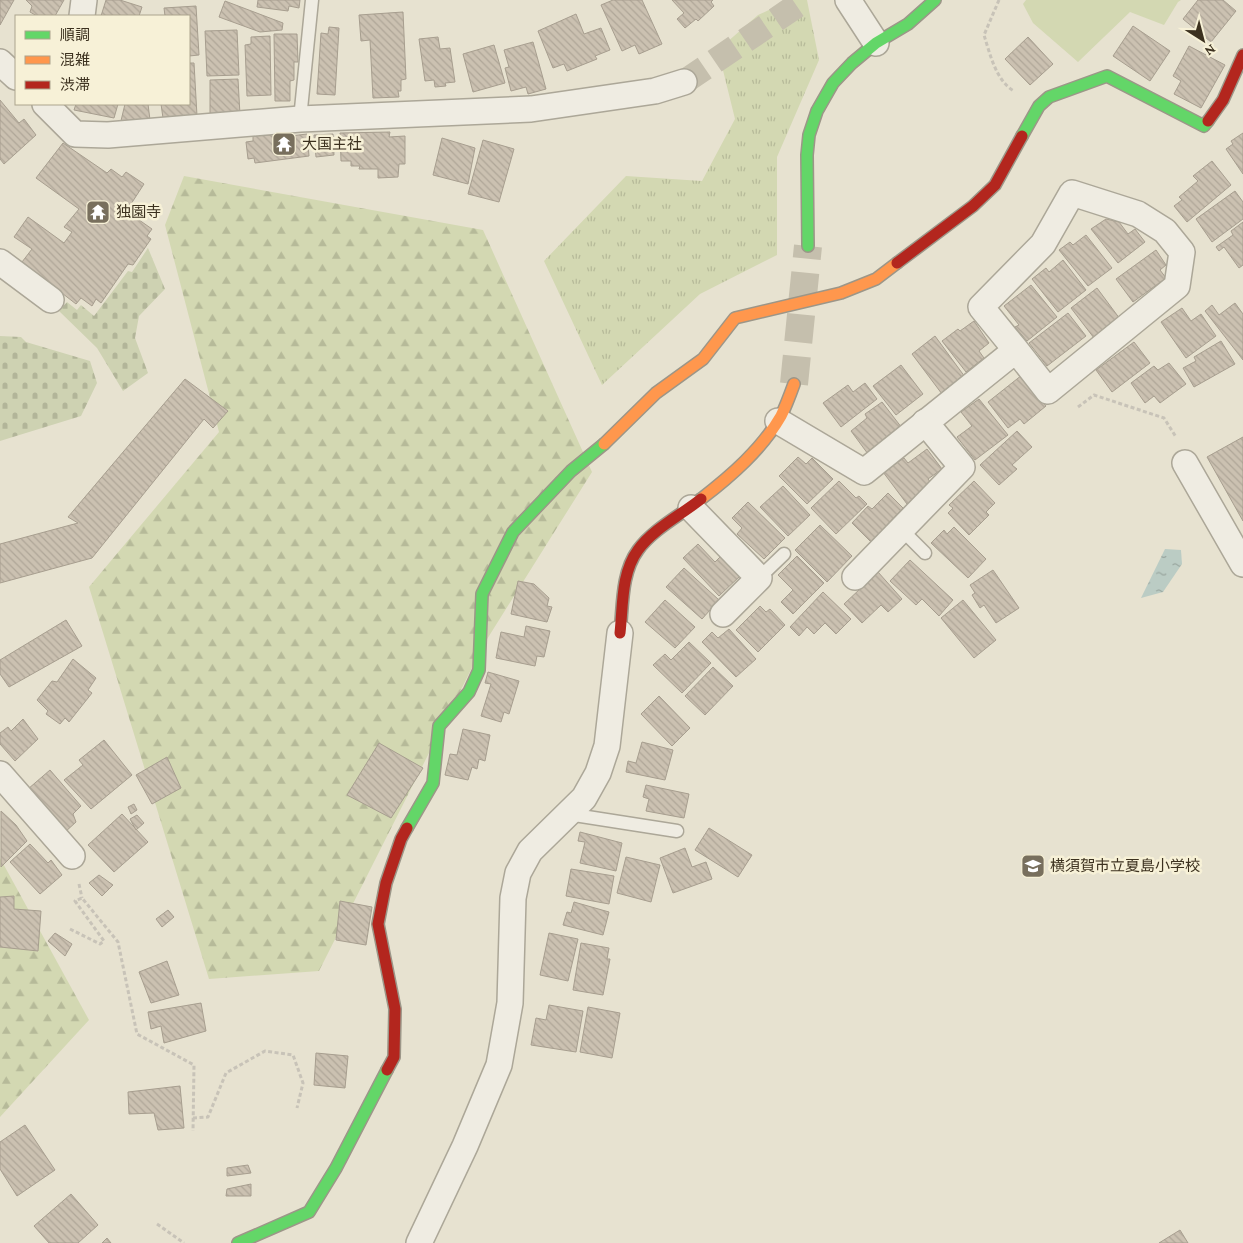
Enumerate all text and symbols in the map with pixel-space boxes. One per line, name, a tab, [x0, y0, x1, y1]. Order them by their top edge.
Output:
legend	[15, 15, 190, 105]
north arrow	[1178, 15, 1228, 65]
text: 順調	[60, 27, 90, 43]
text: N	[1202, 41, 1219, 60]
text: 混雑	[60, 52, 90, 68]
text: 渋滞	[60, 77, 90, 93]
temple icon: 大国主社	[271, 131, 297, 157]
place label: 大国主社	[302, 136, 362, 152]
temple icon: 独園寺	[85, 199, 111, 225]
place label: 独園寺	[116, 204, 161, 220]
school or university icon: 横須賀市立夏島小学校	[1020, 853, 1046, 879]
place label: 横須賀市立夏島小学校	[1050, 858, 1200, 874]

